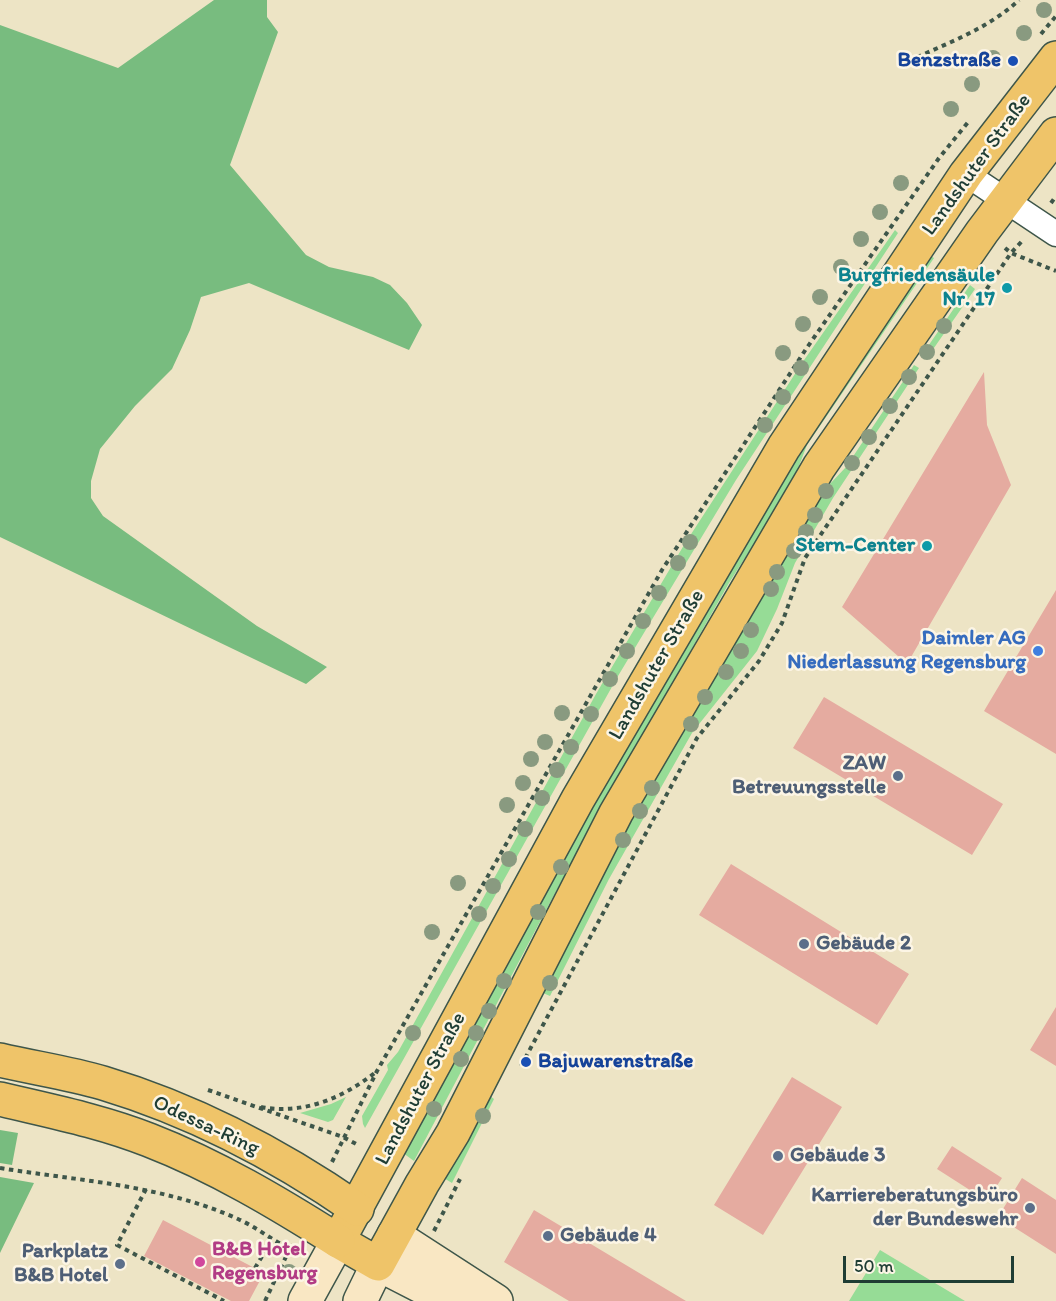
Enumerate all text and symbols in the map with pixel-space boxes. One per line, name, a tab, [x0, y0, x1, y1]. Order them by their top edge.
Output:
place label: Benzstraße	[897, 48, 1001, 74]
marker: Benzstraße	[1006, 54, 1020, 68]
street label: Landshuter Straße	[917, 89, 1037, 241]
place label: Burgfriedensäule Nr. 17	[838, 263, 995, 313]
marker: Burgfriedensäule Nr. 17	[1000, 281, 1014, 295]
place label: Stern-Center	[795, 533, 915, 559]
marker: Stern-Center	[920, 539, 934, 553]
street label: Landshuter Straße	[604, 585, 710, 745]
place label: Daimler AG Niederlassung Regensburg	[787, 626, 1026, 676]
marker: Daimler AG Niederlassung Regensburg	[1031, 644, 1045, 658]
place label: ZAW Betreuungsstelle	[732, 751, 886, 801]
marker: ZAW Betreuungsstelle	[891, 769, 905, 783]
place label: Gebäude 2	[816, 931, 911, 957]
marker: Gebäude 2	[797, 937, 811, 951]
street label: Landshuter Straße	[370, 1008, 472, 1170]
place label: Bajuwarenstraße	[538, 1049, 693, 1075]
marker: Bajuwarenstraße	[519, 1055, 533, 1069]
street label: Odessa-Ring	[149, 1090, 263, 1162]
place label: Gebäude 3	[790, 1143, 885, 1169]
marker: Gebäude 3	[771, 1149, 785, 1163]
place label: Karriereberatungsbüro der Bundeswehr	[811, 1183, 1018, 1233]
marker: Karriereberatungsbüro der Bundeswehr	[1023, 1201, 1037, 1215]
place label: Gebäude 4	[560, 1223, 657, 1249]
marker: Gebäude 4	[541, 1229, 555, 1243]
place label: B&B Hotel Regensburg	[212, 1237, 317, 1287]
place label: Parkplatz B&B Hotel	[14, 1239, 108, 1289]
scale bar	[846, 1244, 1017, 1282]
marker: B&B Hotel Regensburg	[193, 1255, 207, 1269]
text: 50 m	[854, 1255, 894, 1277]
marker: Parkplatz B&B Hotel	[113, 1257, 127, 1271]

